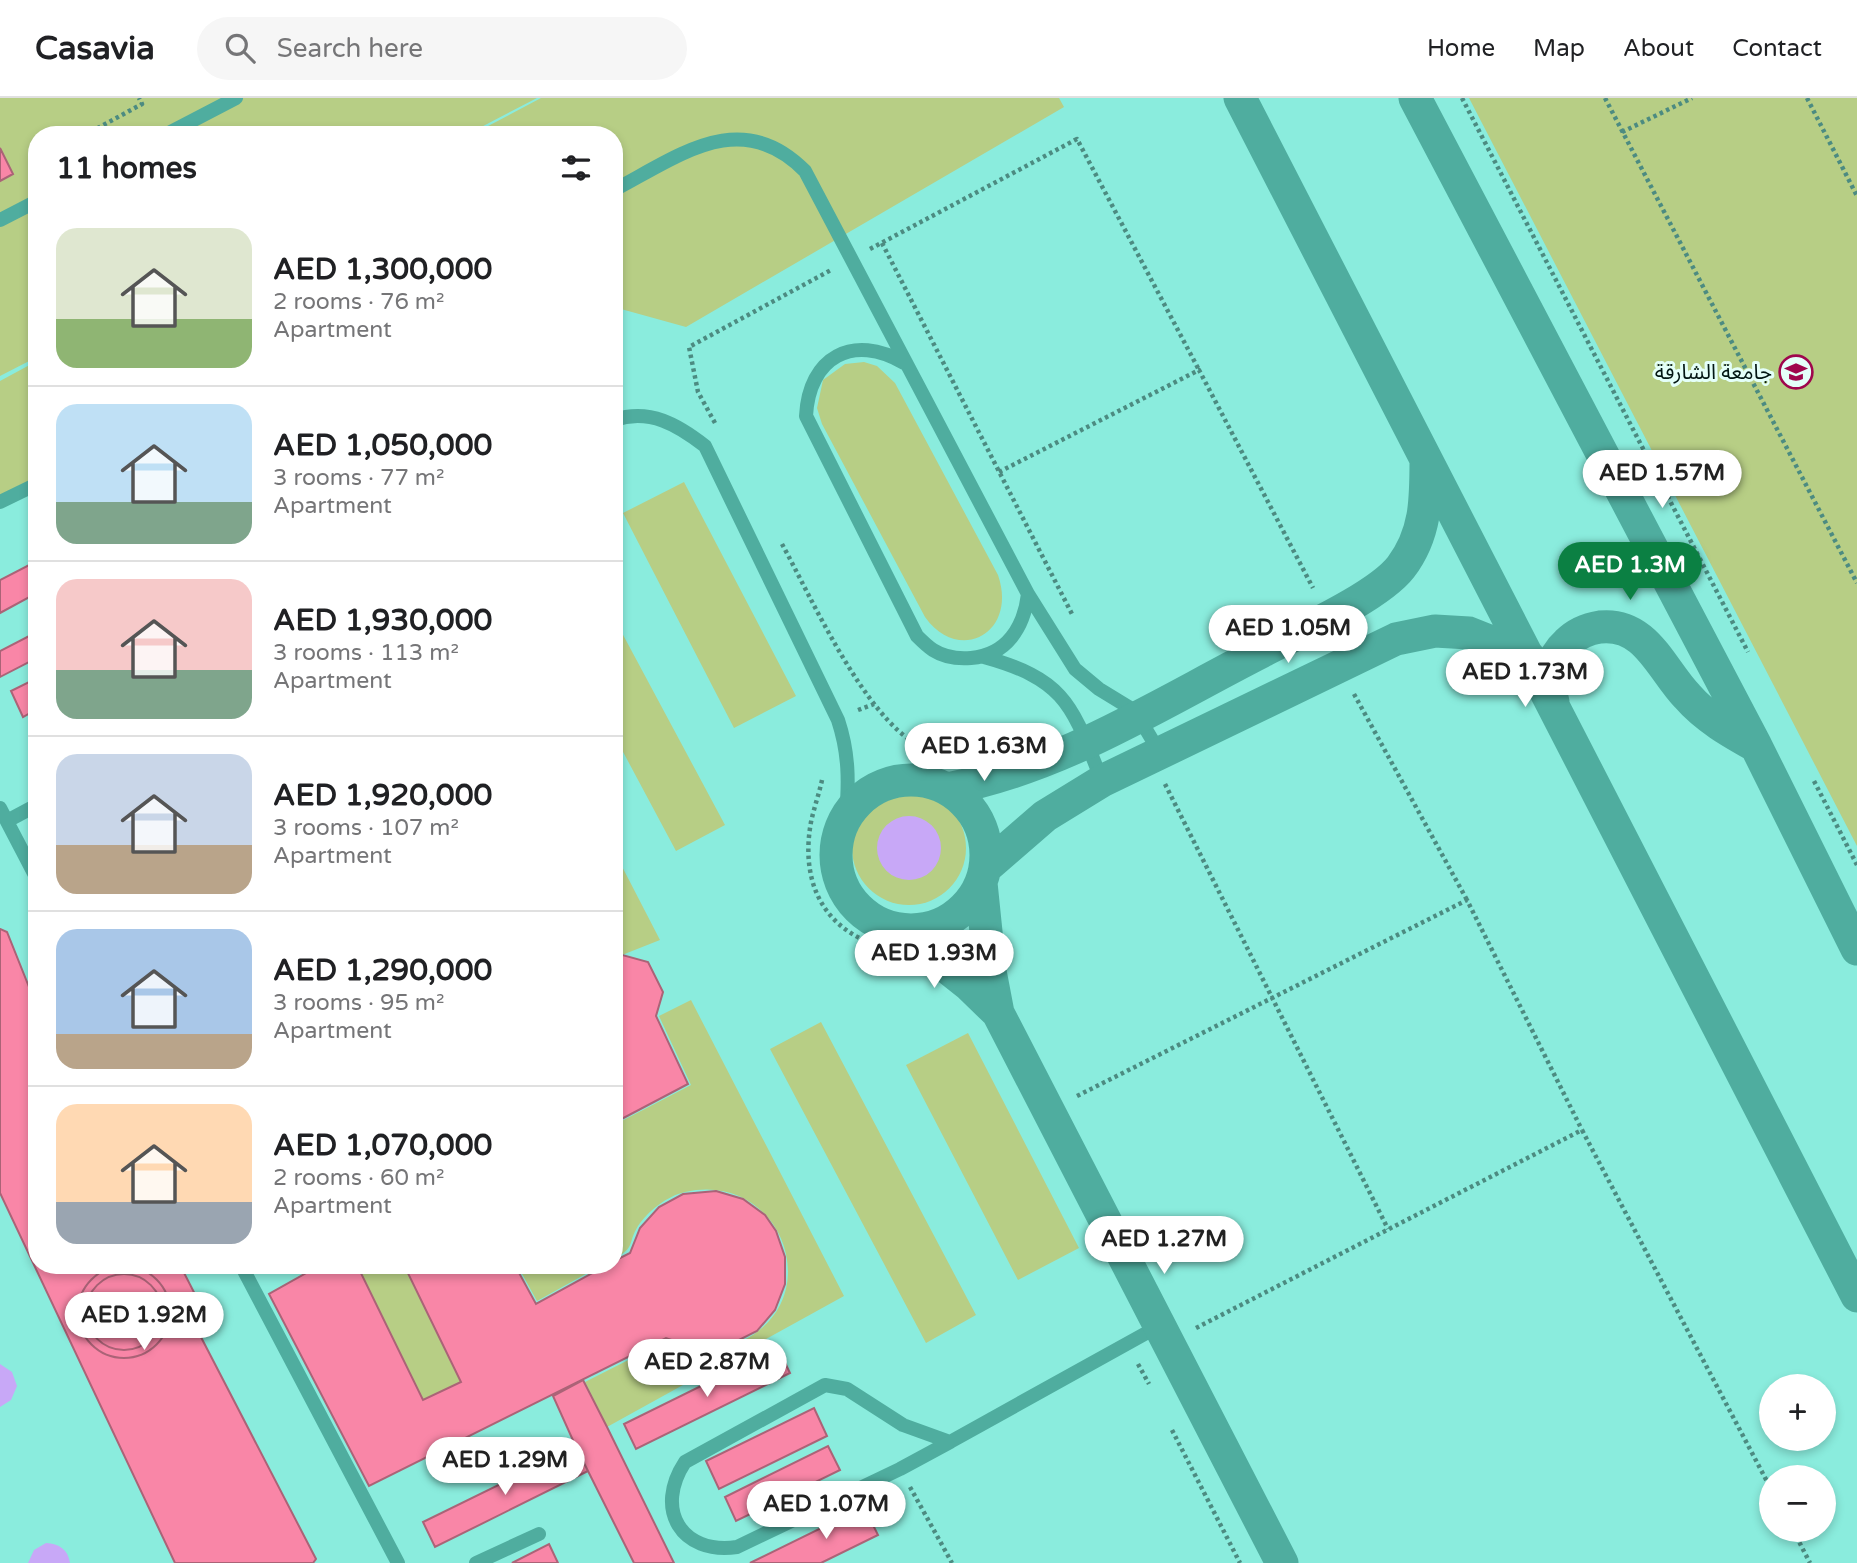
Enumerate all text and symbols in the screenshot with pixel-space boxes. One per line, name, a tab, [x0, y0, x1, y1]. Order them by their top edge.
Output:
search box	[197, 17, 687, 80]
text: Casavia	[35, 29, 155, 68]
icon: search	[221, 29, 259, 67]
text: Search here	[277, 33, 423, 64]
text: Home	[1427, 34, 1495, 63]
text: Map	[1533, 34, 1585, 63]
text: About	[1623, 34, 1694, 63]
text: Contact	[1732, 34, 1822, 63]
icon: filters	[557, 149, 595, 187]
text: 11 homes	[56, 150, 197, 187]
text: AED 1,300,000	[273, 251, 492, 288]
icon: home	[112, 256, 196, 340]
text: 2 rooms · 76 m²	[273, 288, 444, 316]
text: Apartment	[273, 316, 392, 344]
school or university icon: جامعة الشارقة	[1777, 353, 1815, 391]
place label: جامعة الشارقة	[1655, 360, 1772, 385]
text: AED 1,050,000	[273, 427, 492, 464]
icon: home	[112, 432, 196, 516]
pin: AED 1.57M	[1582, 450, 1742, 510]
text: AED 1.57M	[1599, 459, 1725, 487]
text: 3 rooms · 77 m²	[273, 464, 444, 492]
text: Apartment	[273, 492, 392, 520]
pin: AED 1.3M	[1558, 542, 1702, 602]
text: AED 1.3M	[1574, 551, 1686, 579]
text: AED 1,930,000	[273, 602, 492, 639]
pin: AED 1.05M	[1208, 606, 1368, 665]
icon: home	[112, 607, 196, 691]
text: AED 1.05M	[1225, 614, 1351, 642]
text: 3 rooms · 113 m²	[273, 639, 459, 667]
pin: AED 1.73M	[1445, 650, 1605, 709]
text: AED 1.73M	[1462, 658, 1588, 686]
text: Apartment	[273, 667, 392, 695]
pin: AED 1.63M	[904, 724, 1064, 783]
text: AED 1.63M	[921, 732, 1047, 760]
text: AED 1,920,000	[273, 777, 492, 814]
icon: home	[112, 782, 196, 866]
text: 3 rooms · 107 m²	[273, 814, 459, 842]
text: Apartment	[273, 842, 392, 870]
pin: AED 1.93M	[854, 930, 1014, 990]
text: AED 1.93M	[871, 939, 997, 967]
text: AED 1,290,000	[273, 952, 492, 989]
icon: home	[112, 957, 196, 1041]
text: 3 rooms · 95 m²	[273, 989, 444, 1017]
text: Apartment	[273, 1017, 392, 1045]
text: AED 1,070,000	[273, 1127, 492, 1164]
icon: home	[112, 1132, 196, 1216]
text: 2 rooms · 60 m²	[273, 1164, 444, 1192]
text: Apartment	[273, 1192, 392, 1220]
pin: AED 1.27M	[1084, 1216, 1244, 1276]
text: AED 1.27M	[1101, 1225, 1227, 1253]
pin: AED 1.92M	[64, 1292, 224, 1352]
text: AED 1.92M	[81, 1301, 207, 1329]
pin: AED 2.87M	[627, 1340, 787, 1399]
text: AED 2.87M	[644, 1348, 770, 1376]
map controls	[1759, 1374, 1836, 1542]
button: +	[1759, 1374, 1836, 1451]
pin: AED 1.29M	[425, 1438, 585, 1497]
text: AED 1.29M	[442, 1446, 568, 1474]
button: −	[1759, 1465, 1836, 1542]
pin: AED 1.07M	[746, 1482, 906, 1541]
text: AED 1.07M	[763, 1490, 889, 1518]

